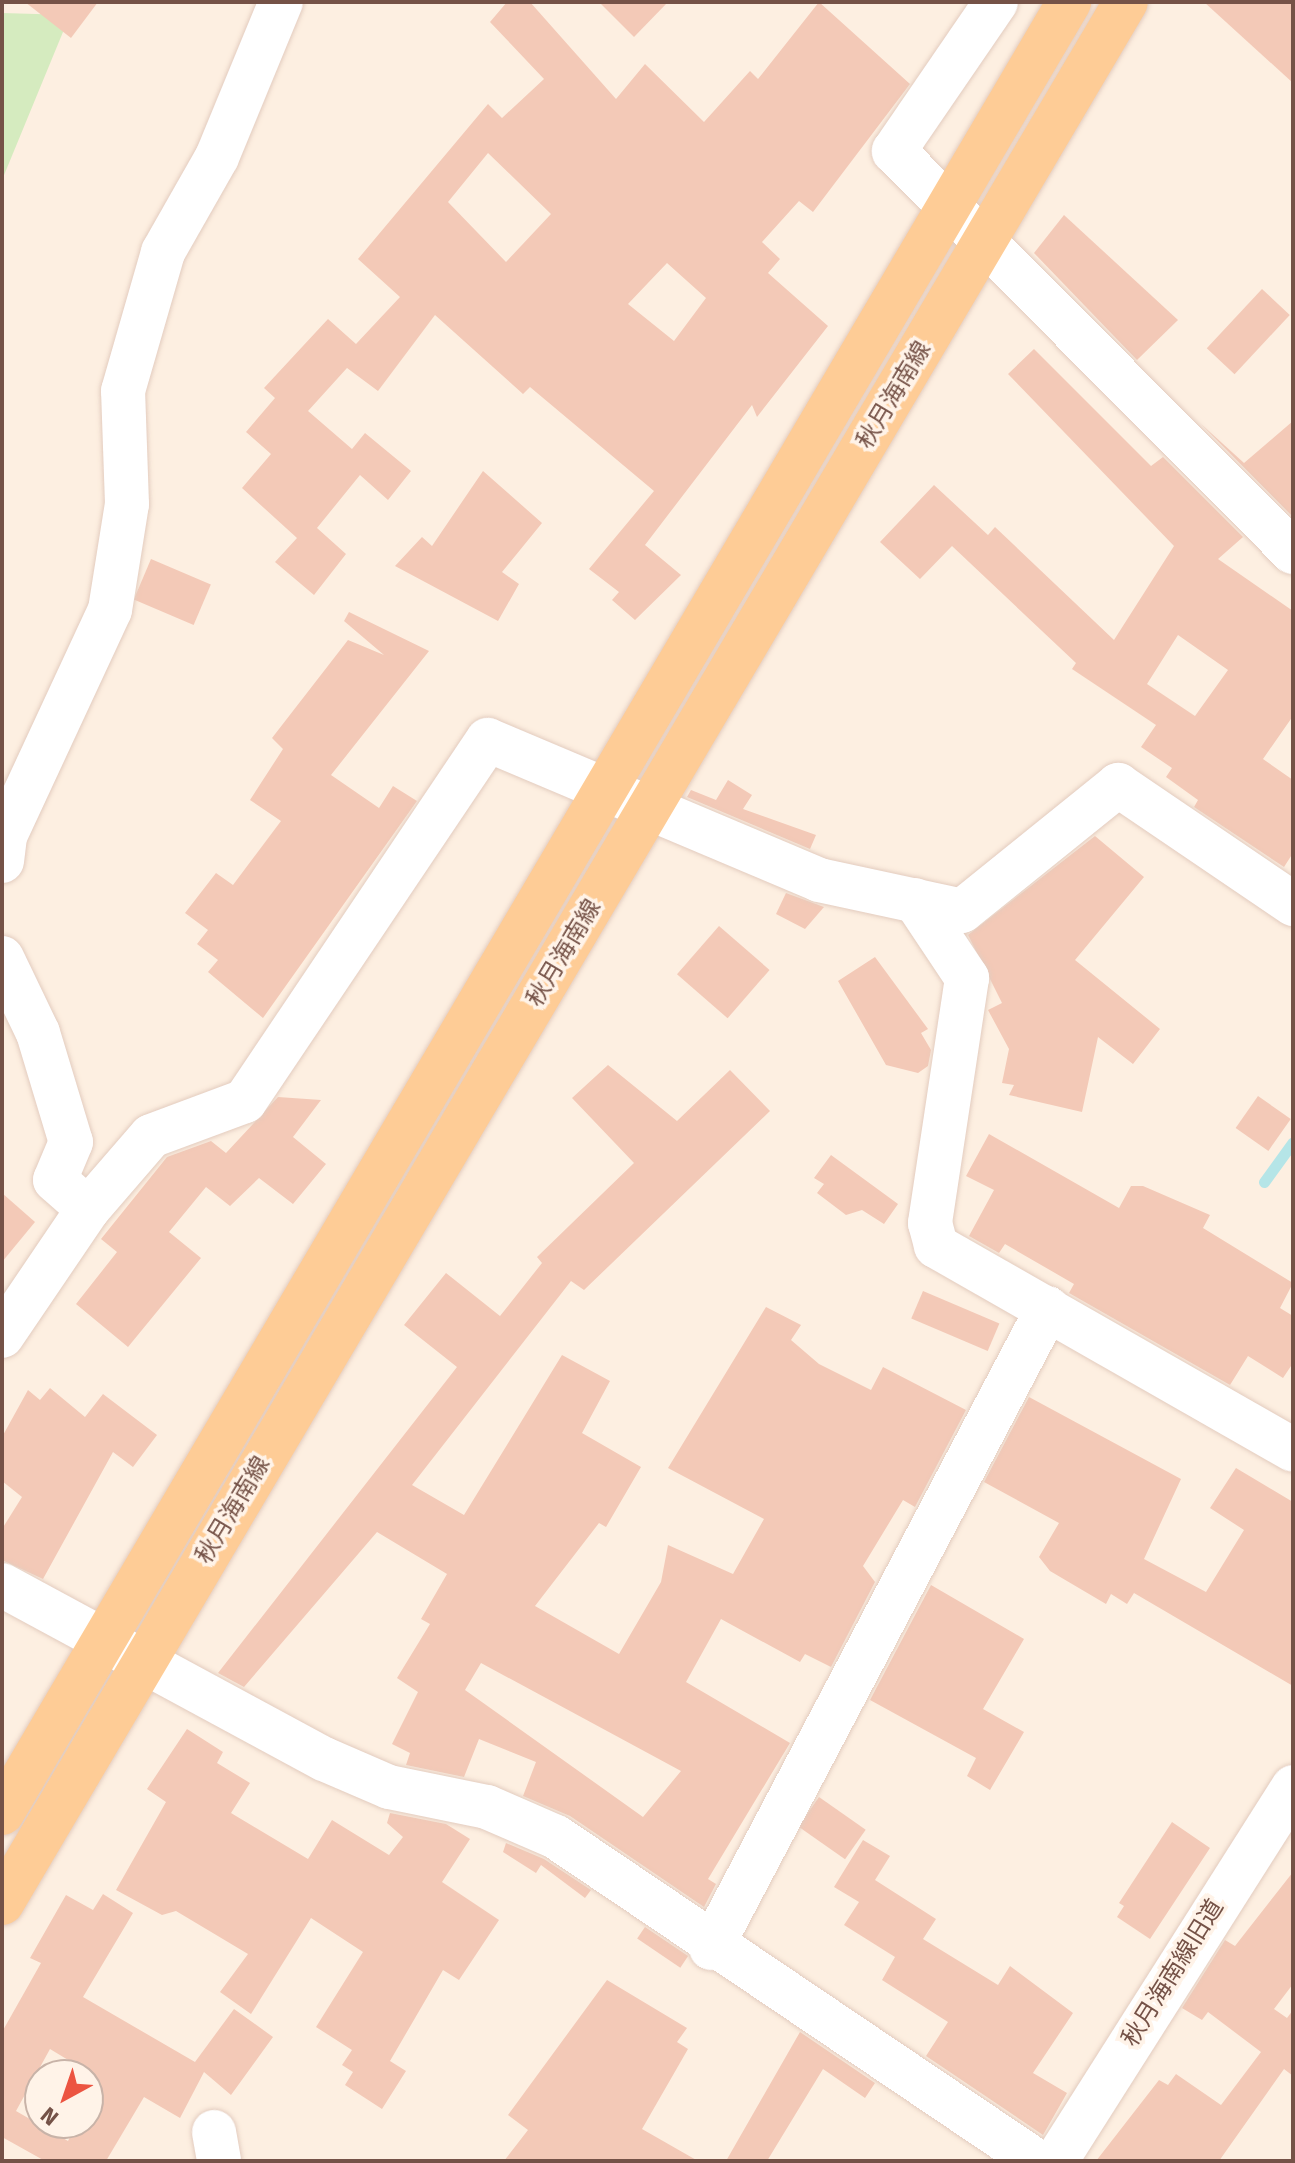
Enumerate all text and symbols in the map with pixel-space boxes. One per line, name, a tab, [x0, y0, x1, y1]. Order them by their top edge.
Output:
street label: 秋月海南線	[851, 336, 937, 454]
street label: 秋月海南線	[521, 894, 607, 1012]
street label: 秋月海南線	[190, 1451, 276, 1569]
street label: 秋月海南線旧道	[1116, 1894, 1230, 2052]
north arrow	[24, 2059, 104, 2139]
text: N	[35, 2101, 64, 2131]

